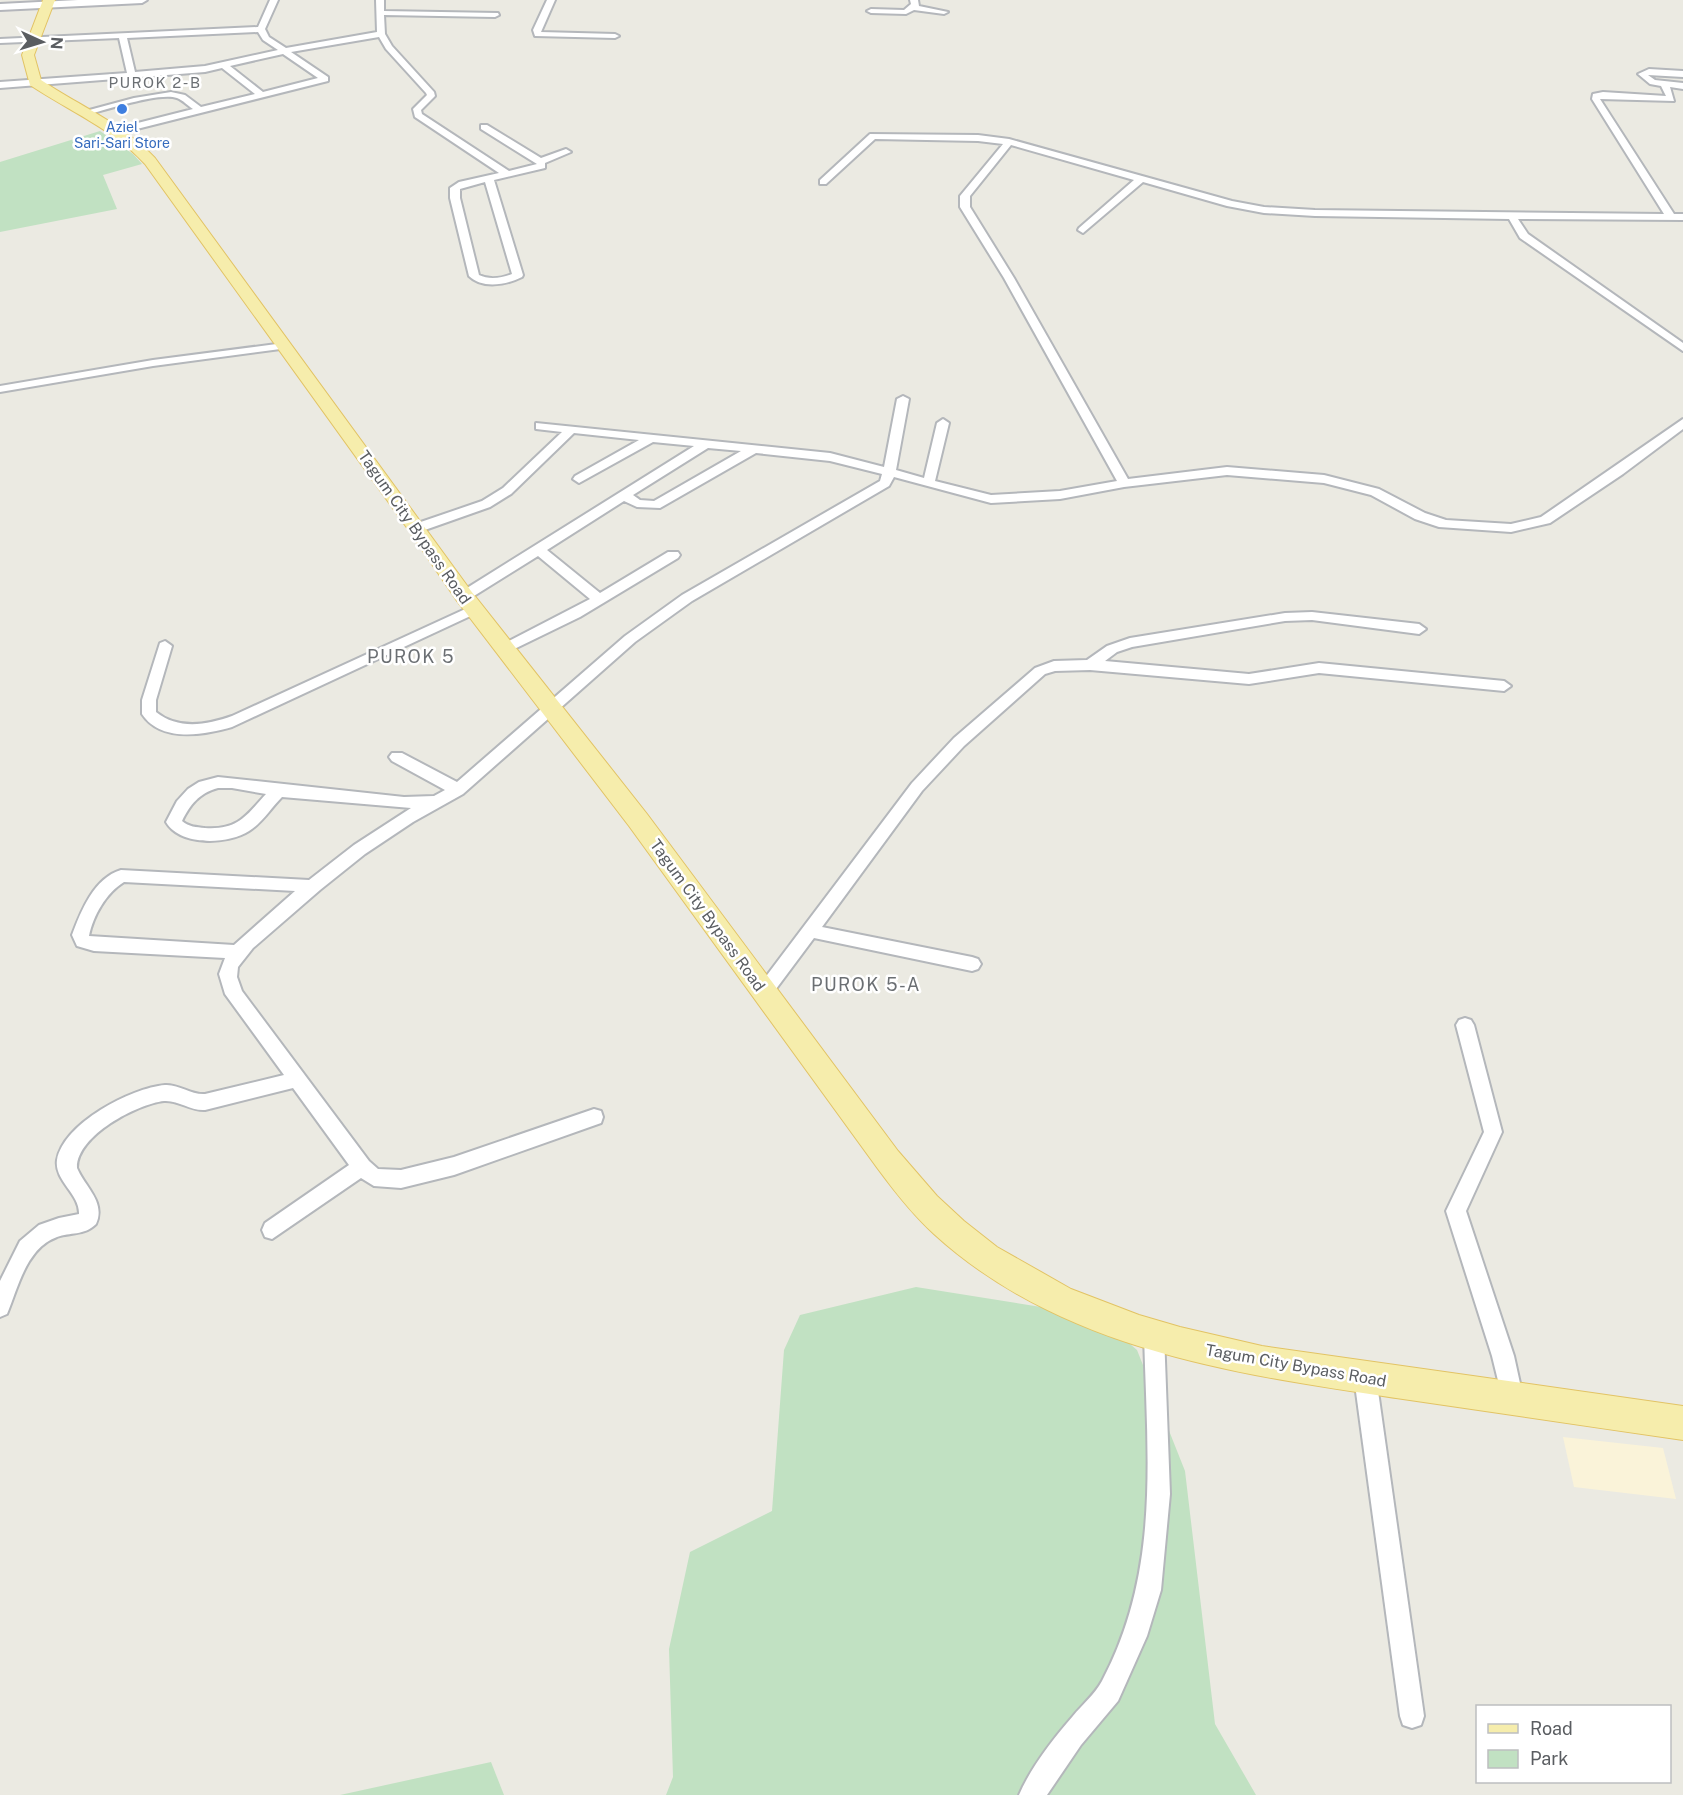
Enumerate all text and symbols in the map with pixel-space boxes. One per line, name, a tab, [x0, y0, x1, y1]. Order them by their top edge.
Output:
north arrow	[12, 12, 72, 72]
text: N	[47, 36, 66, 50]
district label: PUROK 2-B	[108, 74, 202, 91]
marker: Aziel Sari-Sari Store	[115, 102, 129, 116]
place label: Aziel Sari-Sari Store	[74, 119, 170, 151]
street label: Tagum City Bypass Road	[354, 447, 475, 608]
district label: PUROK 5	[367, 646, 455, 667]
street label: Tagum City Bypass Road	[646, 836, 769, 995]
district label: PUROK 5-A	[811, 974, 921, 995]
street label: Tagum City Bypass Road	[1204, 1340, 1388, 1391]
legend	[1476, 1705, 1671, 1783]
text: Road	[1530, 1718, 1573, 1739]
text: Park	[1530, 1748, 1568, 1769]

